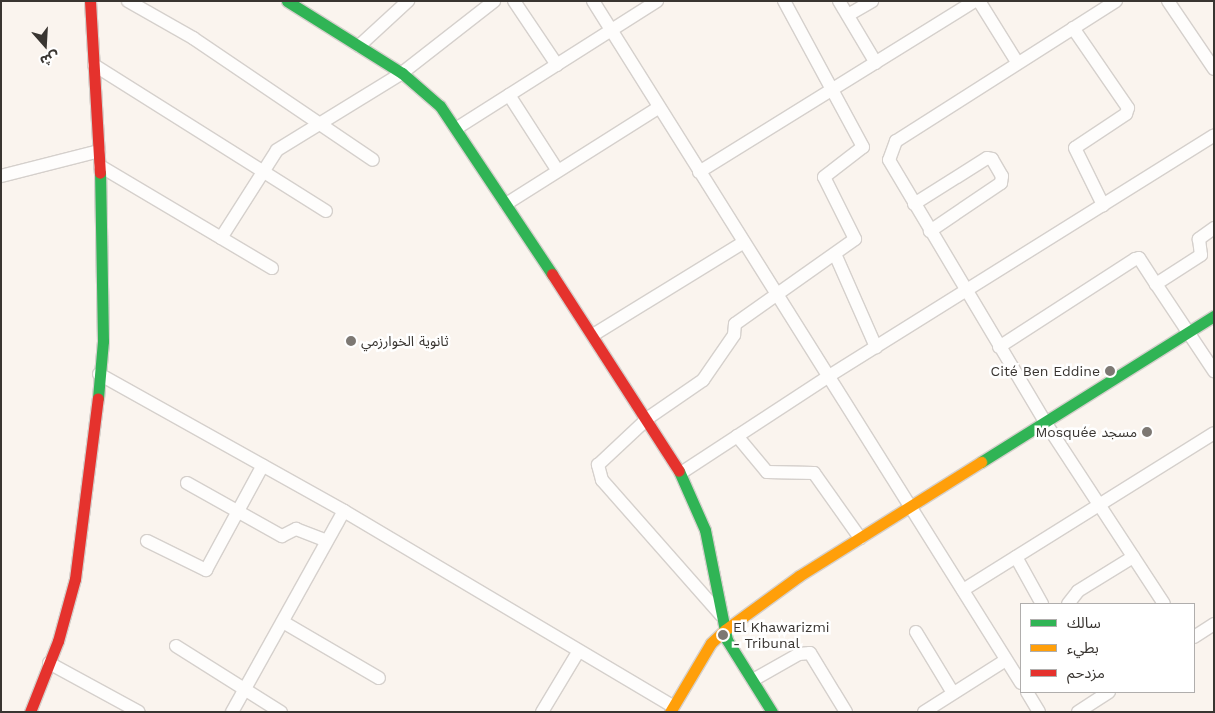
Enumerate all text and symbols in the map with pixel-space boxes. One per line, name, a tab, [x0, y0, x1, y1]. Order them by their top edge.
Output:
north arrow	[20, 20, 70, 70]
text: ش	[38, 48, 62, 70]
place label: ثانوية الخوارزمي	[361, 333, 449, 349]
marker: ثانوية الخوارزمي	[345, 335, 357, 347]
place label: Cité Ben Eddine	[991, 363, 1100, 379]
marker: Cité Ben Eddine	[1104, 365, 1116, 377]
place label: Mosquée مسجد	[1035, 424, 1137, 440]
marker: Mosquée مسجد	[1141, 426, 1153, 438]
legend	[1020, 603, 1195, 693]
text: سالك	[1067, 614, 1101, 632]
place label: El Khawarizmi - Tribunal	[733, 619, 830, 652]
marker: El Khawarizmi - Tribunal	[717, 629, 729, 641]
text: بطيء	[1067, 639, 1099, 657]
text: مزدحم	[1067, 664, 1105, 682]

